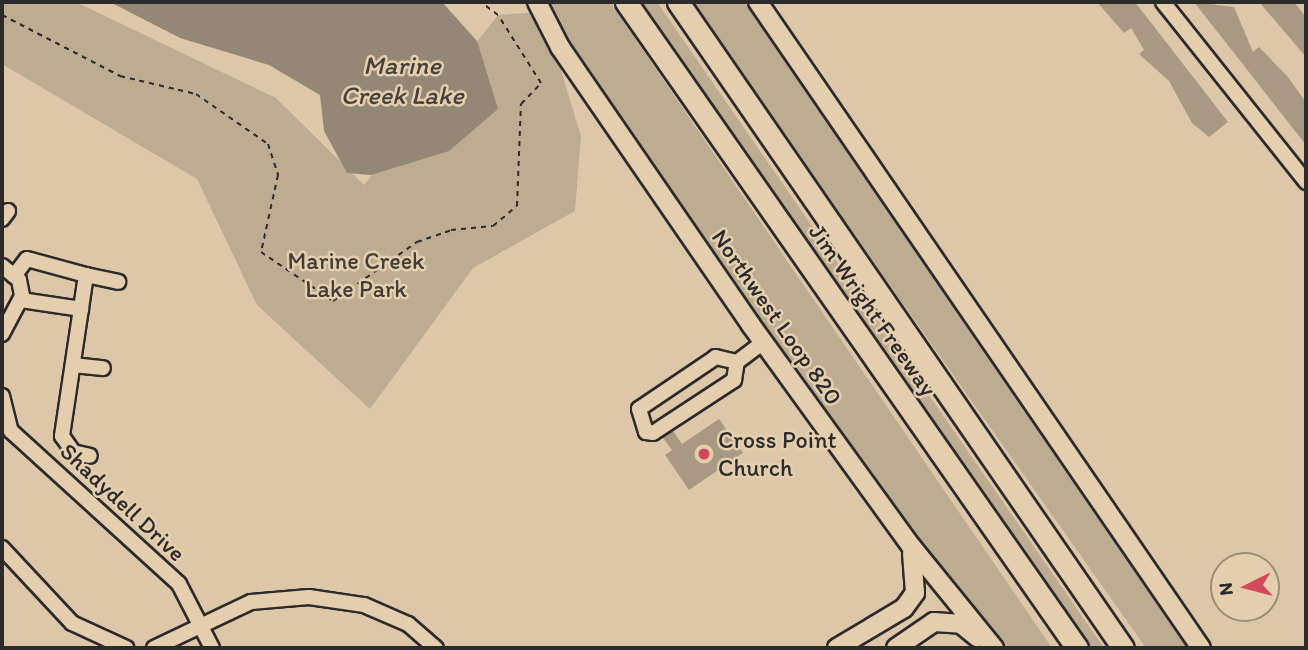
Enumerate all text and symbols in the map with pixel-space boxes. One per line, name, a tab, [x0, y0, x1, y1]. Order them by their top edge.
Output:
water label: Marine Creek Lake	[340, 50, 464, 112]
street label: Jim Wright Freeway	[803, 218, 943, 402]
street label: Northwest Loop 820	[706, 224, 848, 410]
park label: Marine Creek Lake Park	[288, 247, 424, 303]
place label: Cross Point Church	[718, 426, 836, 482]
street label: Shadydell Drive	[54, 437, 192, 567]
marker: Cross Point Church	[696, 446, 712, 462]
north arrow	[1210, 552, 1280, 622]
text: N	[1214, 581, 1238, 597]

